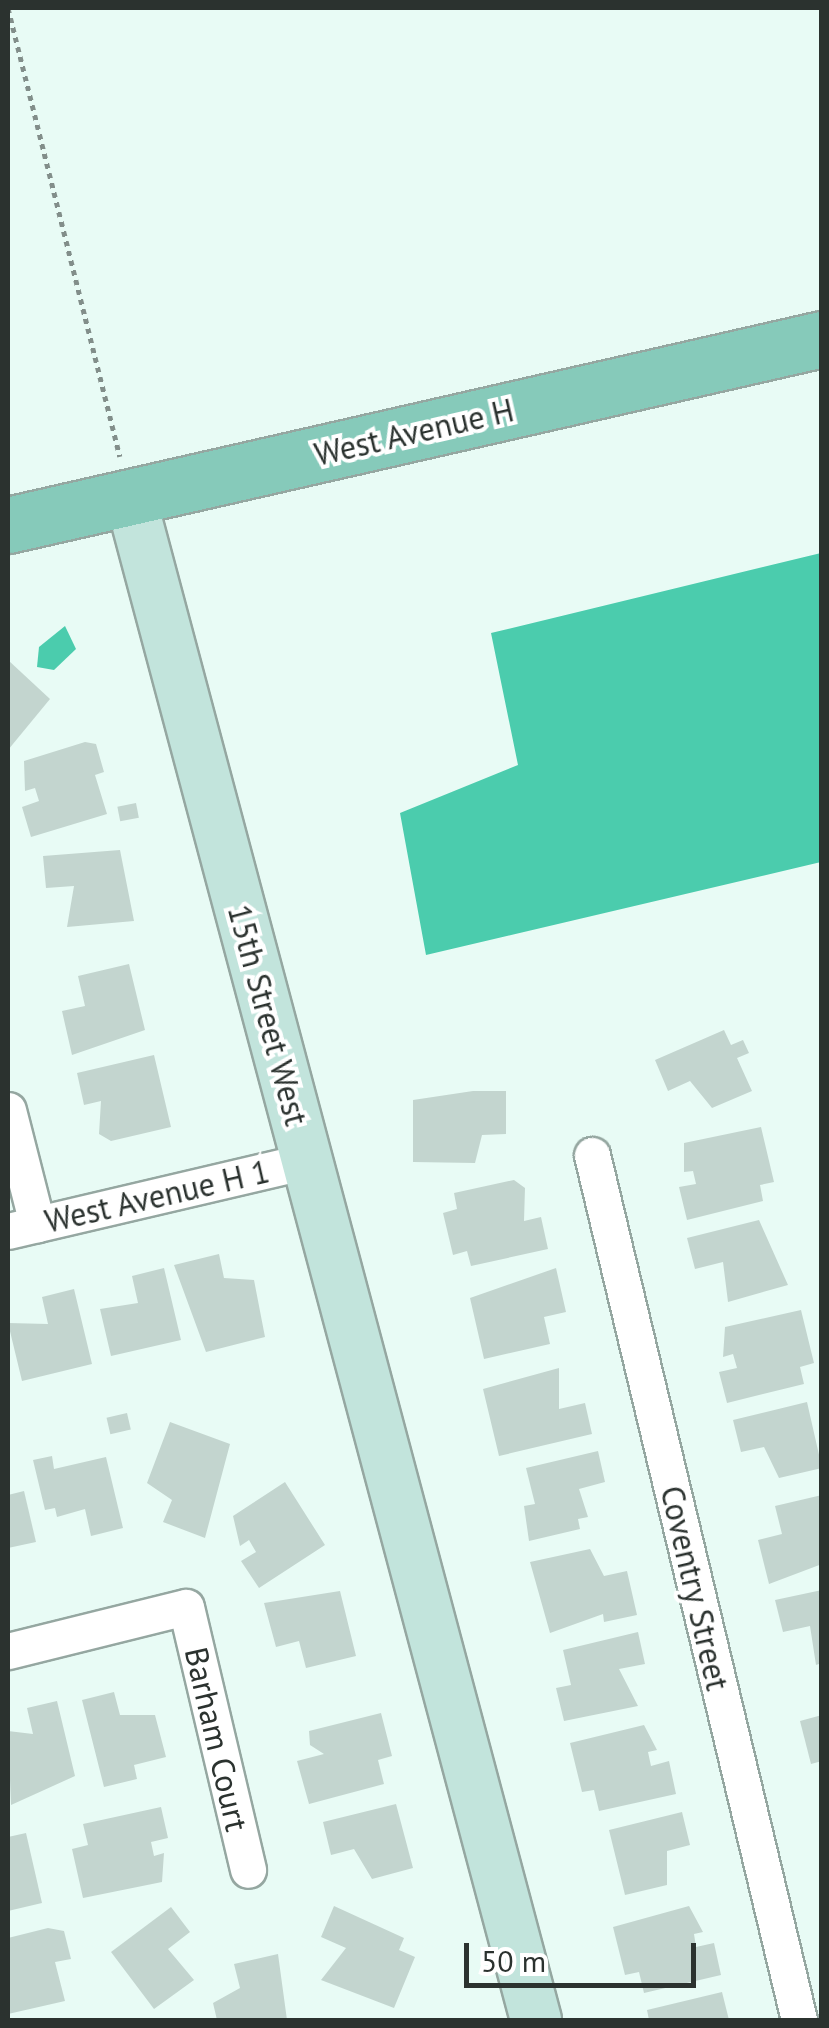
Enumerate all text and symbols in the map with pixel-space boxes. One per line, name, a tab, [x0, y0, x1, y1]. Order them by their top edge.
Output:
street label: West Avenue H	[310, 390, 518, 474]
street label: 15th Street West	[220, 900, 316, 1130]
street label: West Avenue H 1	[41, 1151, 273, 1241]
street label: Coventry Street	[653, 1482, 737, 1694]
street label: Barham Court	[177, 1643, 257, 1835]
scale bar	[469, 1923, 702, 1985]
text: 50 m	[481, 1941, 546, 1980]

